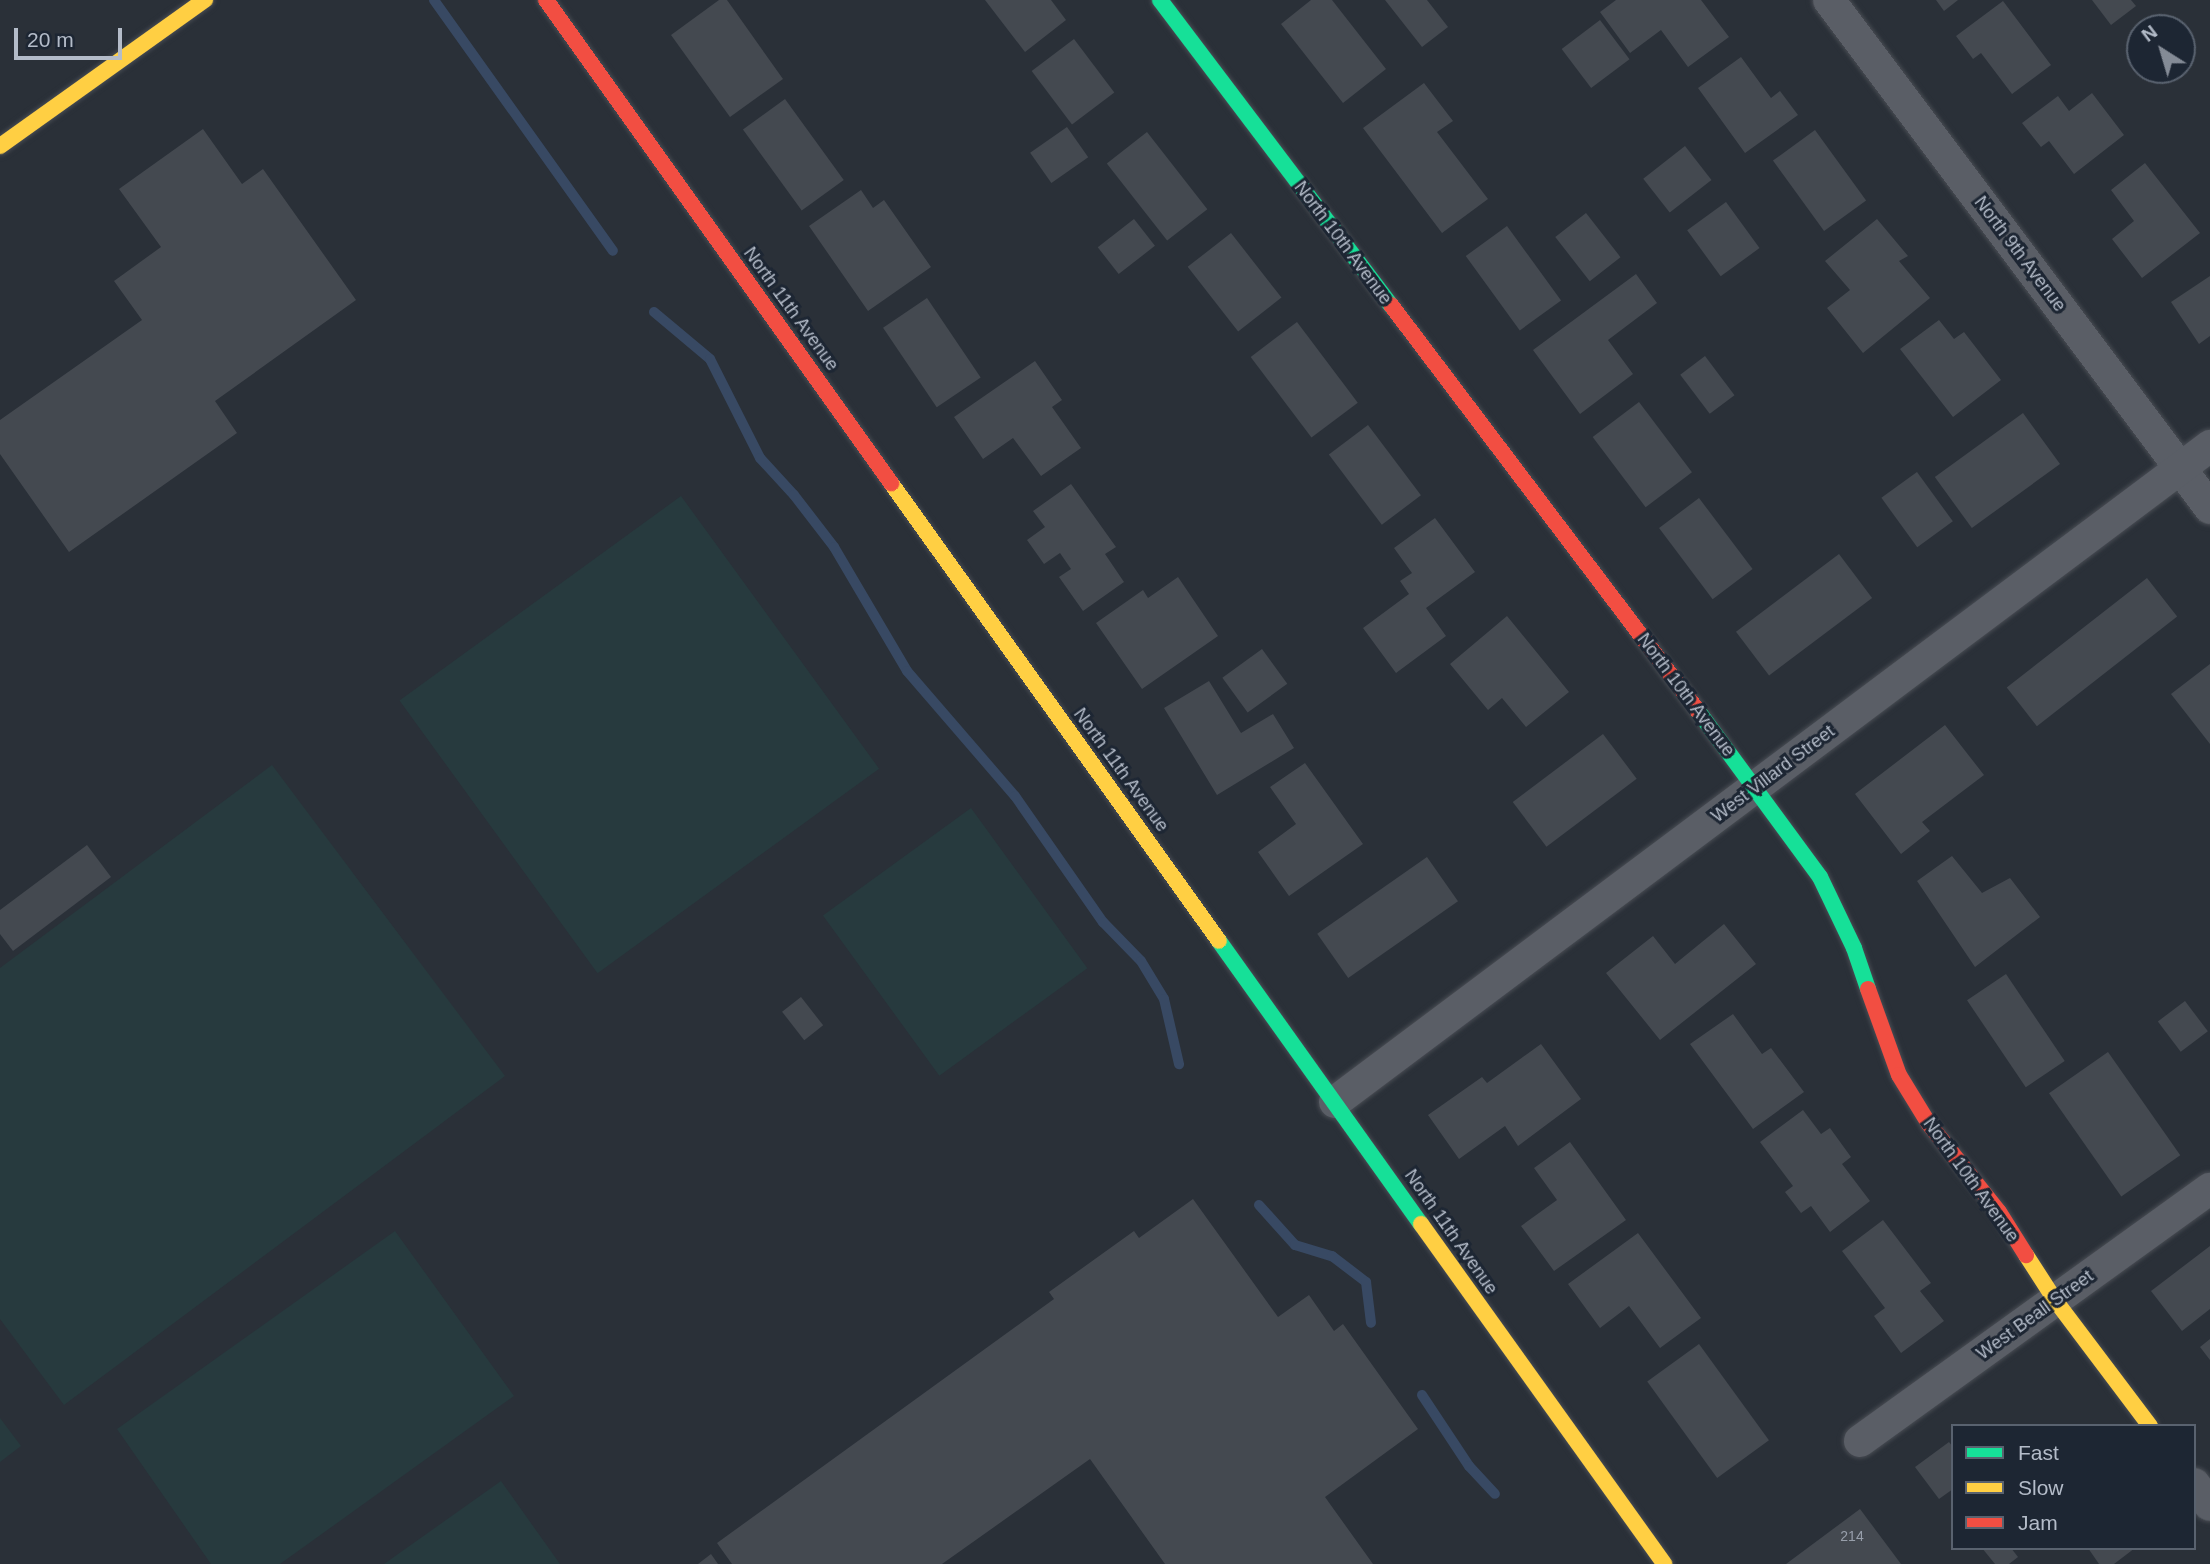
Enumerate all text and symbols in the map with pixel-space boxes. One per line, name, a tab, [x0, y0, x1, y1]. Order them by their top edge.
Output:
scale bar	[18, 14, 126, 58]
north arrow	[2126, 14, 2196, 84]
text: N	[2137, 21, 2161, 46]
text: 20 m	[27, 28, 74, 51]
street label: North 10th Avenue	[1289, 177, 1397, 309]
street label: North 9th Avenue	[1969, 192, 2071, 316]
street label: North 11th Avenue	[739, 243, 843, 375]
street label: North 10th Avenue	[1632, 629, 1740, 761]
street label: North 11th Avenue	[1069, 704, 1173, 836]
street label: West Villard Street	[1707, 721, 1839, 827]
street label: North 10th Avenue	[1918, 1113, 2024, 1247]
street label: North 11th Avenue	[1400, 1165, 1502, 1299]
street label: West Beall Street	[1973, 1265, 2097, 1365]
legend	[1951, 1424, 2196, 1550]
text: Fast	[2018, 1441, 2059, 1464]
text: Slow	[2018, 1476, 2064, 1499]
text: Jam	[2018, 1511, 2058, 1534]
house number: 214	[1840, 1528, 1864, 1544]

